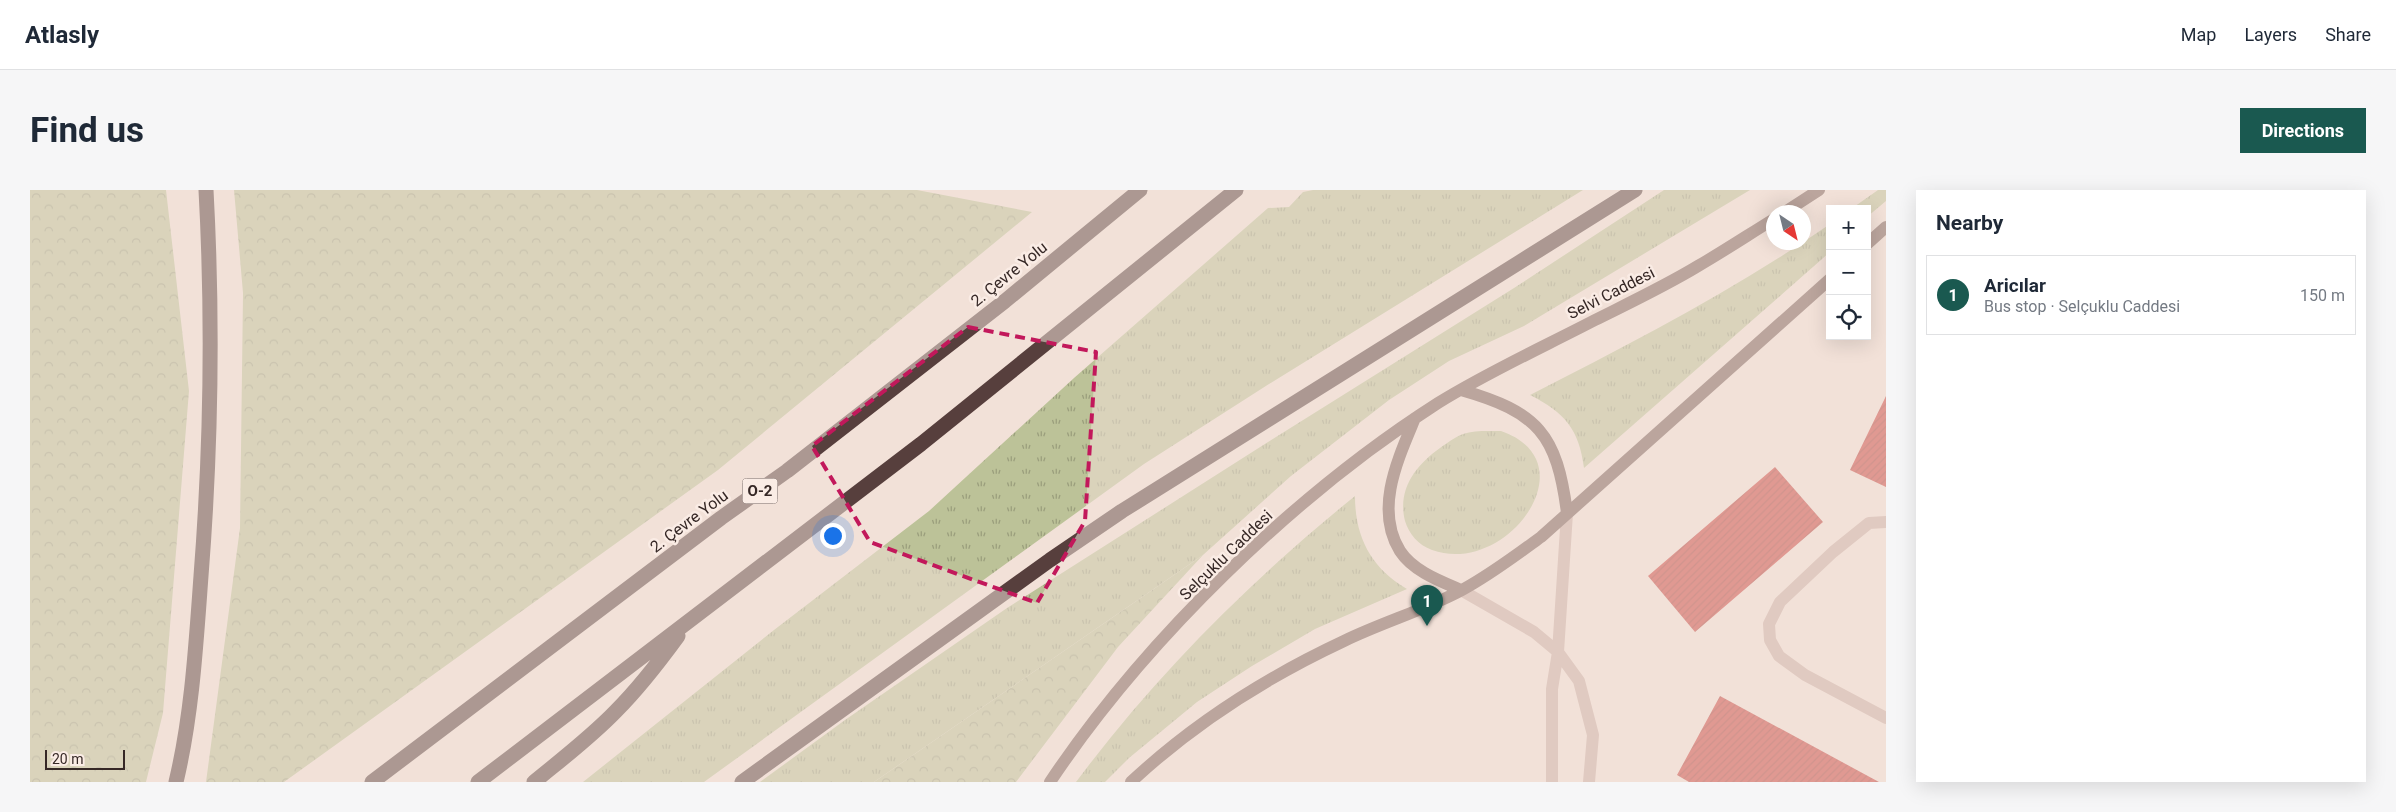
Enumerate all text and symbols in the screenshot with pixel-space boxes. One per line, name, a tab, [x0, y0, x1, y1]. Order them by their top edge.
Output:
text: Atlasly	[25, 21, 99, 49]
text: Map	[2181, 24, 2216, 45]
text: Layers	[2244, 24, 2297, 45]
text: Share	[2325, 24, 2371, 45]
button: Directions	[2240, 108, 2366, 153]
text: Find us	[30, 110, 144, 151]
north arrow	[1766, 205, 1811, 250]
map controls	[1826, 205, 1871, 340]
button: +	[1826, 205, 1871, 250]
text: Nearby	[1936, 211, 2003, 235]
street label: 2. Çevre Yolu	[967, 238, 1051, 310]
button: −	[1826, 250, 1871, 295]
street label: Selvi Caddesi	[1564, 263, 1658, 323]
text: Aricılar	[1984, 274, 2046, 297]
text: 1	[1948, 286, 1958, 305]
text: 150 m	[2300, 286, 2345, 305]
button: locate	[1826, 295, 1871, 340]
text: Bus stop · Selçuklu Caddesi	[1984, 297, 2180, 316]
road number: O-2	[742, 478, 778, 504]
street label: 2. Çevre Yolu	[646, 486, 732, 556]
street label: Selçuklu Caddesi	[1176, 506, 1276, 604]
your location	[820, 523, 846, 549]
pin: 1	[1411, 585, 1443, 626]
scale bar	[45, 747, 125, 770]
text: 20 m	[52, 751, 84, 767]

